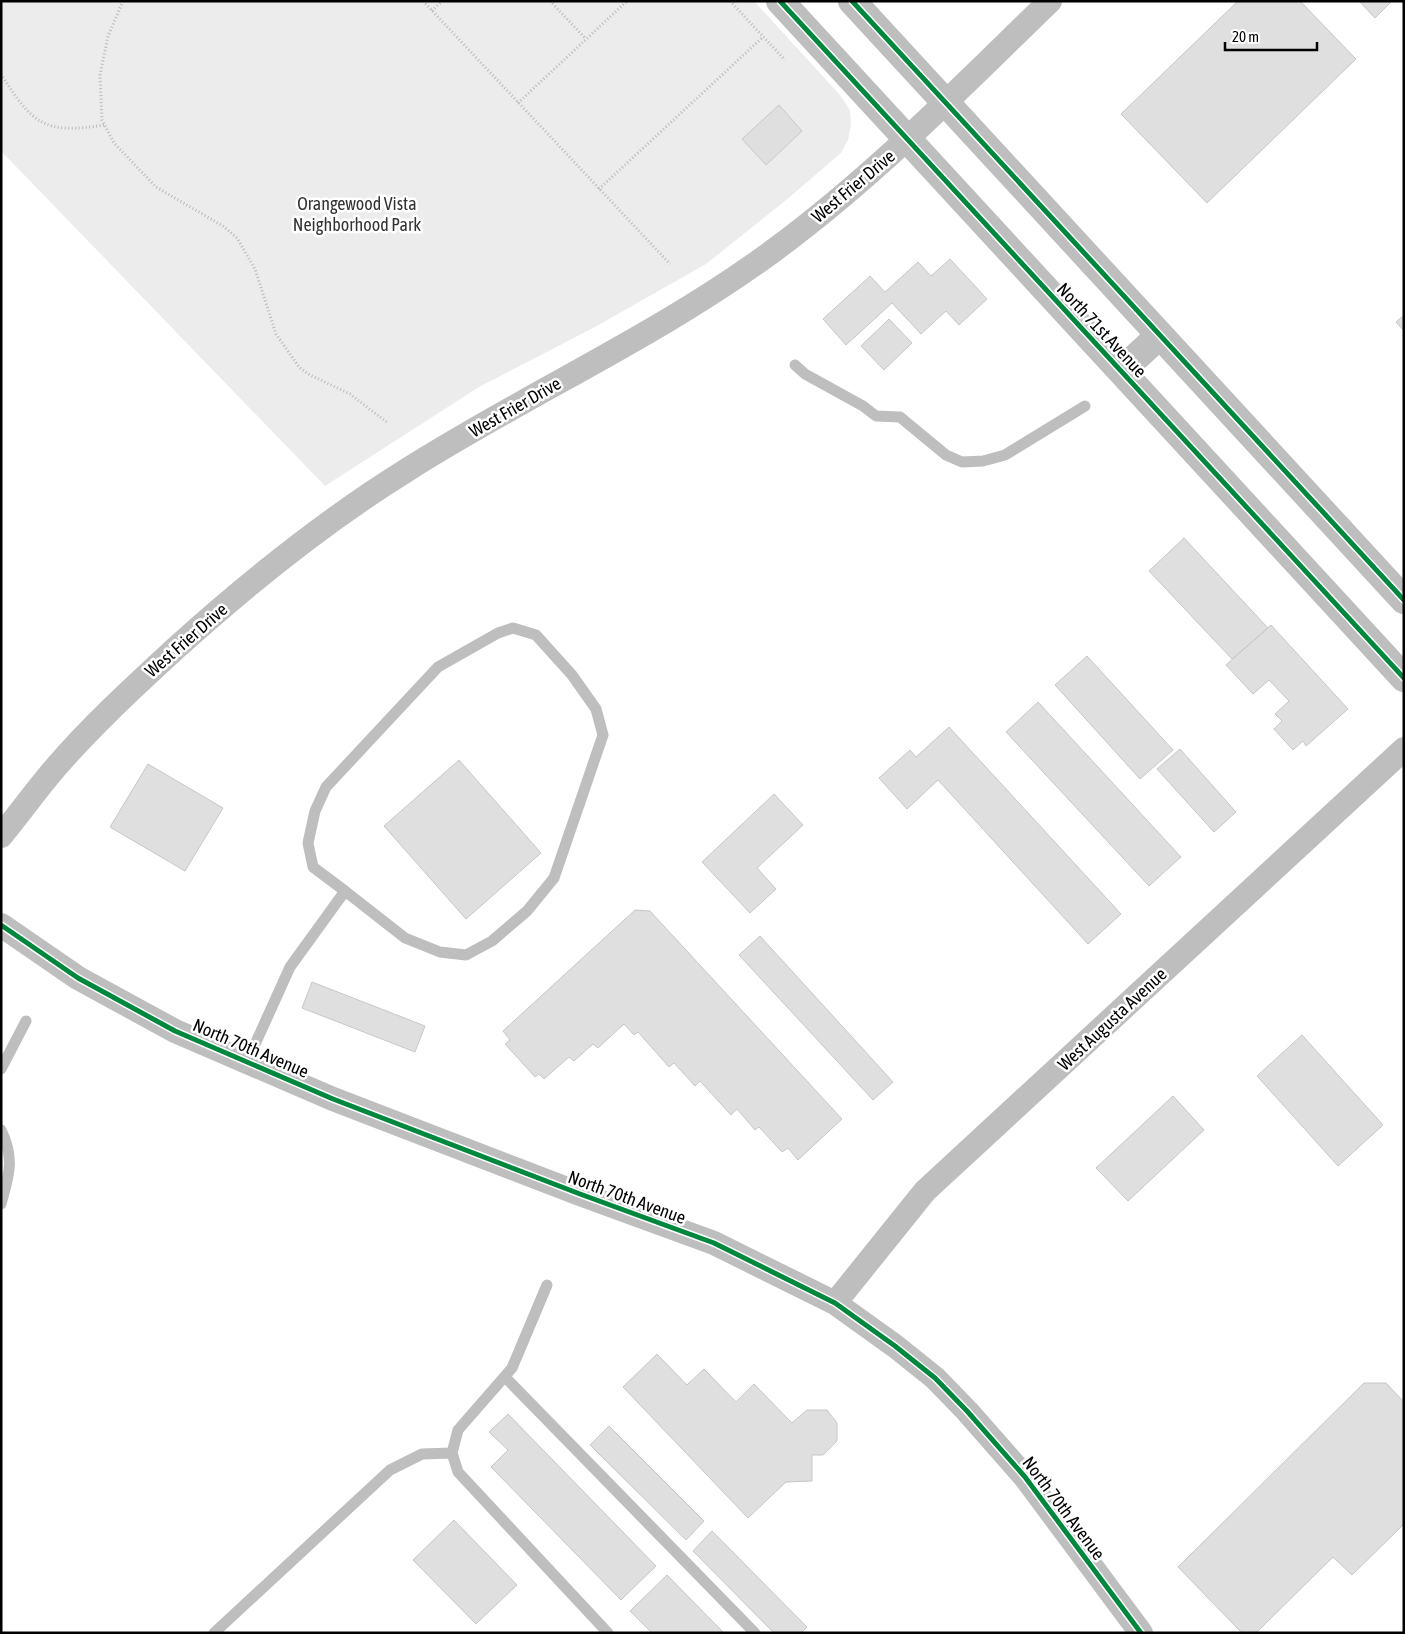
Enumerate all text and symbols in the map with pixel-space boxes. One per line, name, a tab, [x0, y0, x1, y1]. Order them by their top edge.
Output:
scale bar	[1225, 20, 1318, 52]
text: 20 m	[1232, 28, 1259, 45]
street label: West Frier Drive	[807, 145, 899, 227]
park label: Orangewood Vista Neighborhood Park	[293, 193, 421, 235]
street label: North 71st Avenue	[1053, 278, 1151, 382]
street label: West Frier Drive	[466, 372, 564, 442]
street label: West Frier Drive	[141, 599, 231, 681]
street label: West Augusta Avenue	[1053, 963, 1171, 1075]
street label: North 70th Avenue	[190, 1014, 312, 1082]
street label: North 70th Avenue	[565, 1166, 689, 1228]
street label: North 70th Avenue	[1018, 1452, 1110, 1564]

